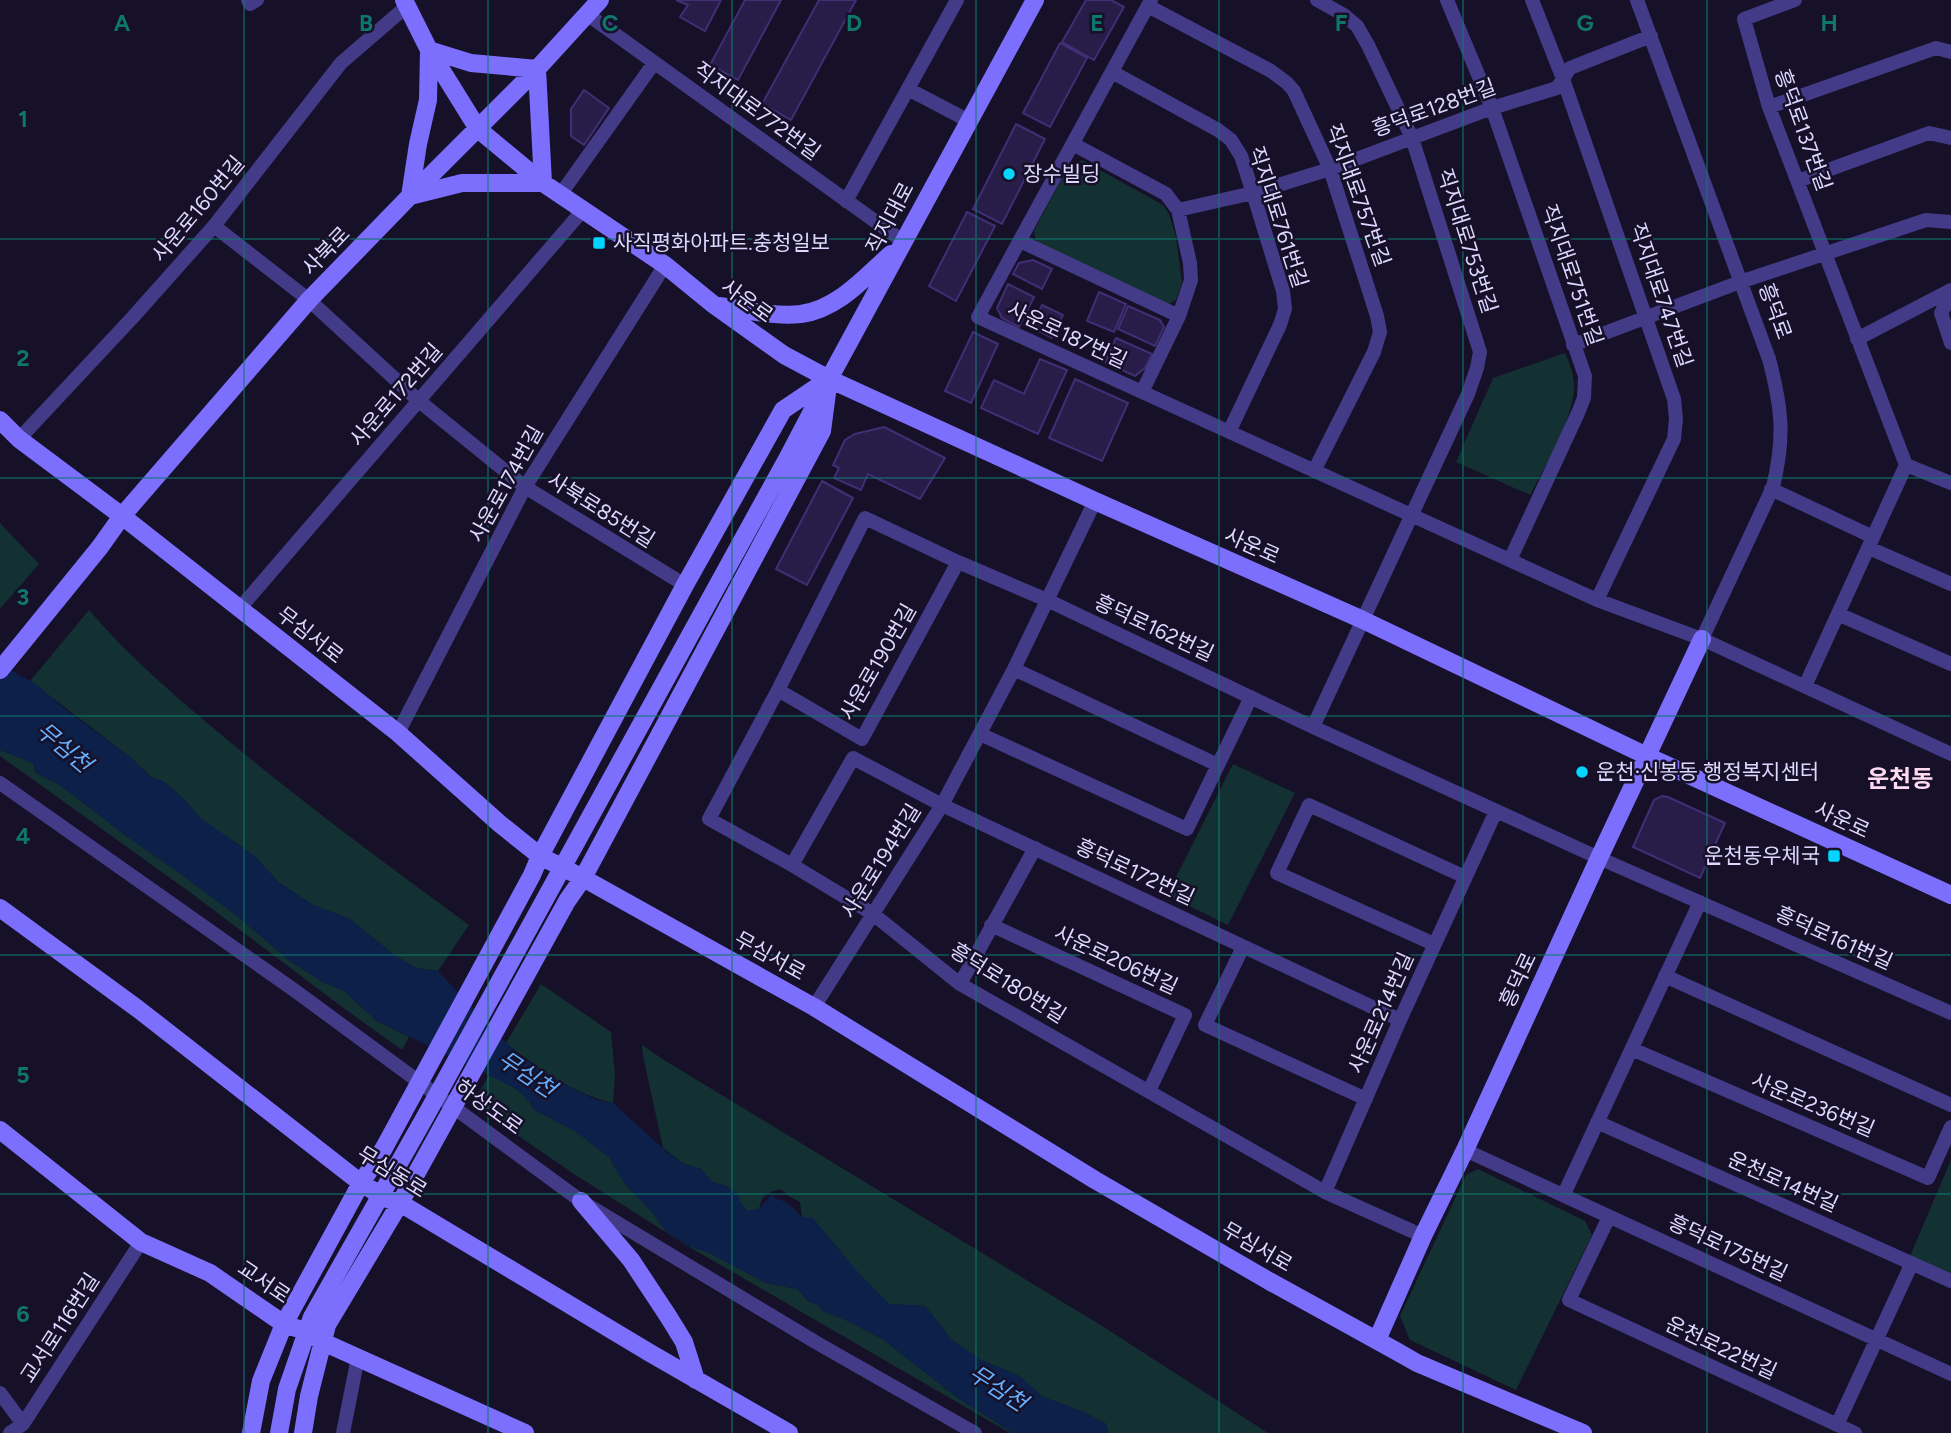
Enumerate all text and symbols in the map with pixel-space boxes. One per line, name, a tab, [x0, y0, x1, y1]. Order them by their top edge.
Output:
text: A	[114, 9, 131, 37]
text: B	[359, 9, 373, 37]
text: C	[602, 9, 619, 37]
text: D	[846, 9, 862, 37]
text: E	[1090, 9, 1104, 37]
text: F	[1335, 9, 1348, 37]
text: G	[1576, 9, 1594, 37]
text: H	[1820, 9, 1838, 37]
street label: 직지대로772번길	[689, 56, 825, 165]
street label: 흥덕로137번길	[1770, 65, 1837, 194]
street label: 흥덕로128번길	[1369, 74, 1499, 141]
text: 1	[18, 105, 28, 133]
street label: 직지대로757번길	[1321, 120, 1396, 270]
street label: 직지대로761번길	[1244, 143, 1313, 291]
street label: 사운로160번길	[146, 151, 249, 267]
place label: 장수빌딩	[1023, 161, 1100, 186]
street label: 직지대로753번길	[1432, 165, 1503, 316]
marker: 장수빌딩	[1001, 166, 1017, 182]
street label: 직지대로	[860, 178, 919, 258]
street label: 직지대로751번길	[1537, 201, 1608, 349]
street label: 직지대로747번길	[1625, 219, 1698, 371]
street label: 사북로	[297, 221, 355, 280]
place label: 사직평화아파트.충청일보	[613, 230, 830, 255]
marker: 사직평화아파트.충청일보	[591, 235, 607, 251]
street label: 사운로	[716, 273, 778, 328]
street label: 흥덕로	[1754, 279, 1797, 342]
street label: 사운로187번길	[1003, 296, 1131, 373]
street label: 사운로172번길	[344, 338, 447, 451]
text: 2	[16, 344, 30, 372]
street label: 사운로174번길	[463, 421, 548, 546]
street label: 사북로85번길	[543, 467, 659, 552]
street label: 사운로	[1221, 522, 1284, 569]
text: 3	[17, 583, 29, 611]
street label: 흥덕로162번길	[1091, 589, 1218, 666]
street label: 사운로190번길	[834, 599, 921, 725]
street label: 무심서로	[272, 601, 348, 668]
water label: 무심천	[31, 716, 99, 780]
place label: 운천·신봉동 행정복지센터	[1596, 759, 1819, 784]
marker: 운천·신봉동 행정복지센터	[1574, 764, 1590, 780]
district label: 운천동	[1867, 764, 1933, 793]
street label: 사운로	[1811, 796, 1874, 843]
street label: 사운로194번길	[835, 799, 926, 923]
text: 4	[16, 822, 30, 850]
street label: 흥덕로172번길	[1072, 833, 1199, 910]
place label: 운천동우체국	[1704, 843, 1820, 868]
marker: 운천동우체국	[1826, 848, 1842, 864]
street label: 흥덕로161번길	[1772, 901, 1897, 975]
street label: 사운로206번길	[1050, 920, 1182, 999]
street label: 무심서로	[730, 926, 810, 985]
street label: 흥덕로180번길	[946, 937, 1071, 1028]
street label: 사운로214번길	[1343, 948, 1418, 1077]
street label: 흥덕로	[1494, 948, 1541, 1011]
water label: 무심천	[493, 1045, 563, 1105]
text: 5	[16, 1061, 30, 1089]
street label: 사운로236번길	[1748, 1067, 1879, 1142]
street label: 하상도로	[451, 1074, 528, 1139]
street label: 무심동로	[353, 1140, 432, 1203]
street label: 운천로14번길	[1724, 1146, 1842, 1217]
street label: 흥덕로175번길	[1665, 1209, 1792, 1286]
street label: 무심서로	[1218, 1216, 1297, 1277]
street label: 교서로	[233, 1255, 295, 1308]
street label: 교서로116번길	[15, 1268, 105, 1388]
street label: 운천로22번길	[1662, 1311, 1781, 1384]
water label: 무심천	[964, 1359, 1035, 1419]

